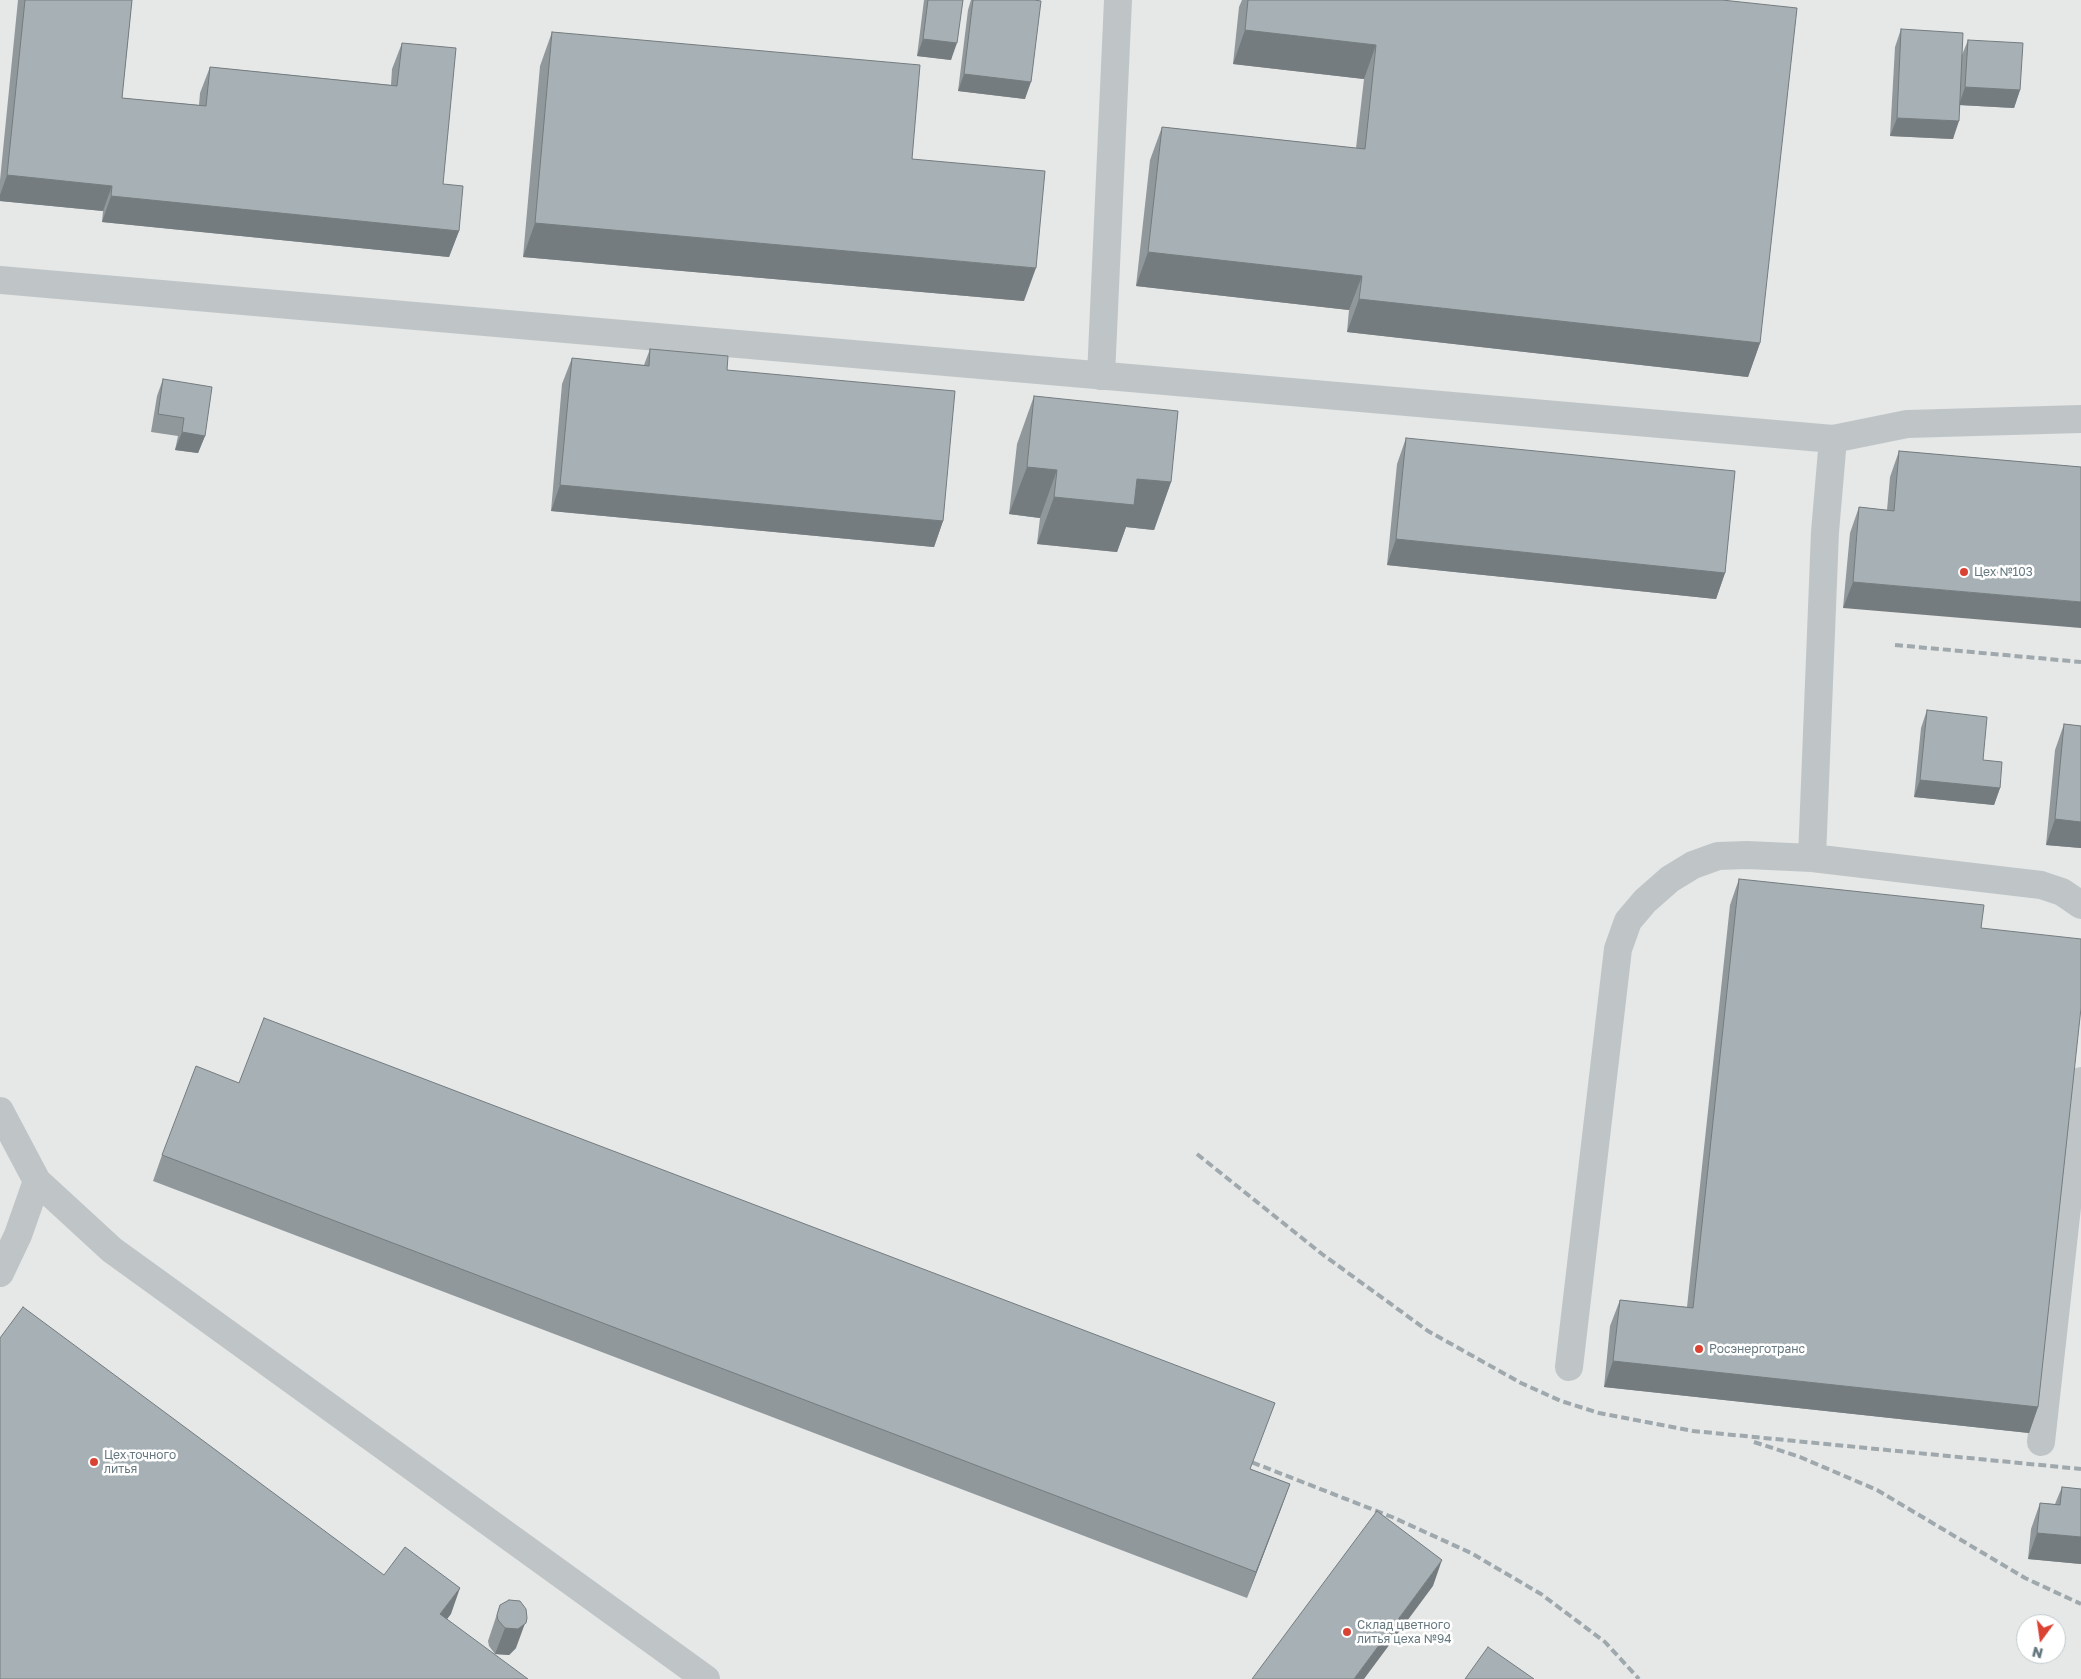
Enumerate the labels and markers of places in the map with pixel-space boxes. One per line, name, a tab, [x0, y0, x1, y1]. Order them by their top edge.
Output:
place label: Цех №103	[1974, 565, 2033, 579]
marker: Цех №103	[1958, 566, 1970, 578]
place label: Росэнерготранс	[1709, 1342, 1805, 1356]
marker: Росэнерготранс	[1693, 1343, 1705, 1355]
place label: Цех точного литья	[104, 1448, 176, 1476]
marker: Цех точного литья	[88, 1456, 100, 1468]
place label: Склад цветного литья цеха №94	[1357, 1618, 1451, 1646]
marker: Склад цветного литья цеха №94	[1341, 1626, 1353, 1638]

